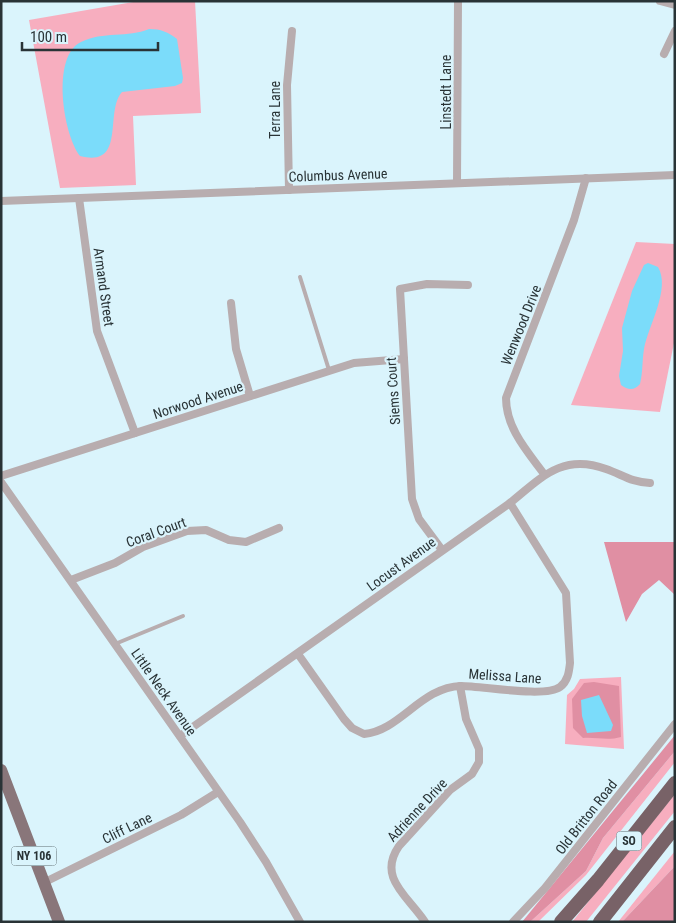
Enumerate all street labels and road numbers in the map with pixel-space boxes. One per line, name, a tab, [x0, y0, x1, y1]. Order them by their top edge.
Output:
street label: Linstedt Lane	[438, 54, 454, 129]
street label: Terra Lane	[267, 81, 283, 139]
street label: Columbus Avenue	[288, 165, 388, 185]
street label: Armand Street	[91, 247, 117, 327]
street label: Wenwood Drive	[498, 282, 545, 367]
street label: Siems Court	[383, 357, 403, 425]
street label: Norwood Avenue	[151, 378, 245, 422]
street label: Coral Court	[124, 514, 188, 550]
street label: Locust Avenue	[364, 533, 439, 594]
street label: Little Neck Avenue	[128, 645, 200, 739]
street label: Melissa Lane	[468, 665, 542, 687]
street label: Adrienne Drive	[384, 775, 451, 845]
street label: Old Britton Road	[552, 777, 620, 857]
street label: Cliff Lane	[100, 809, 155, 847]
road number: SO	[616, 831, 642, 850]
road number: NY 106	[12, 846, 56, 866]

